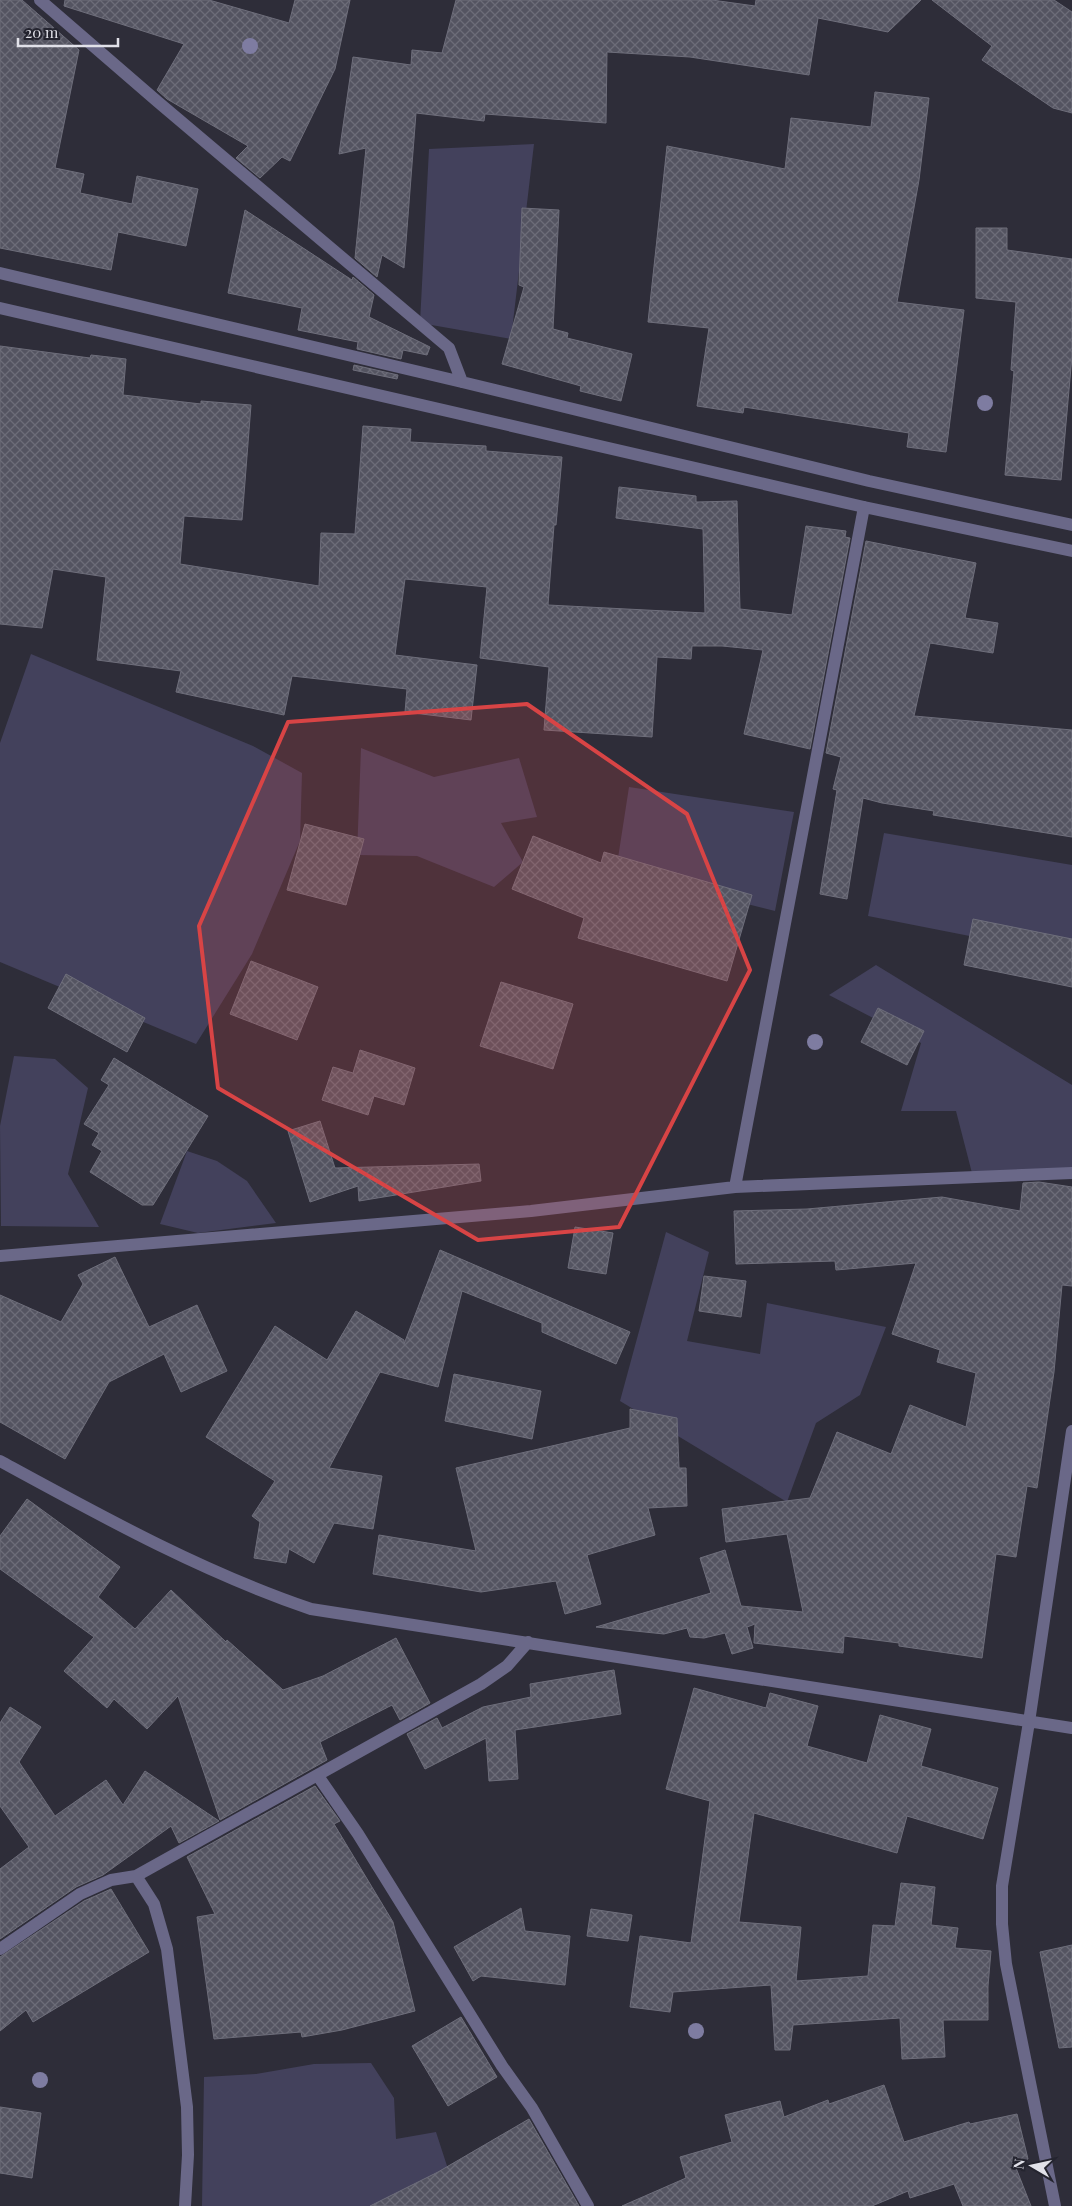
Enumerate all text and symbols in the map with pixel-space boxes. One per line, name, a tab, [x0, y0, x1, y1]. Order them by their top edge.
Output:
scale bar	[18, 15, 118, 47]
text: 20 m	[25, 22, 59, 42]
north arrow	[1007, 2141, 1057, 2191]
text: N	[1008, 2157, 1029, 2170]

